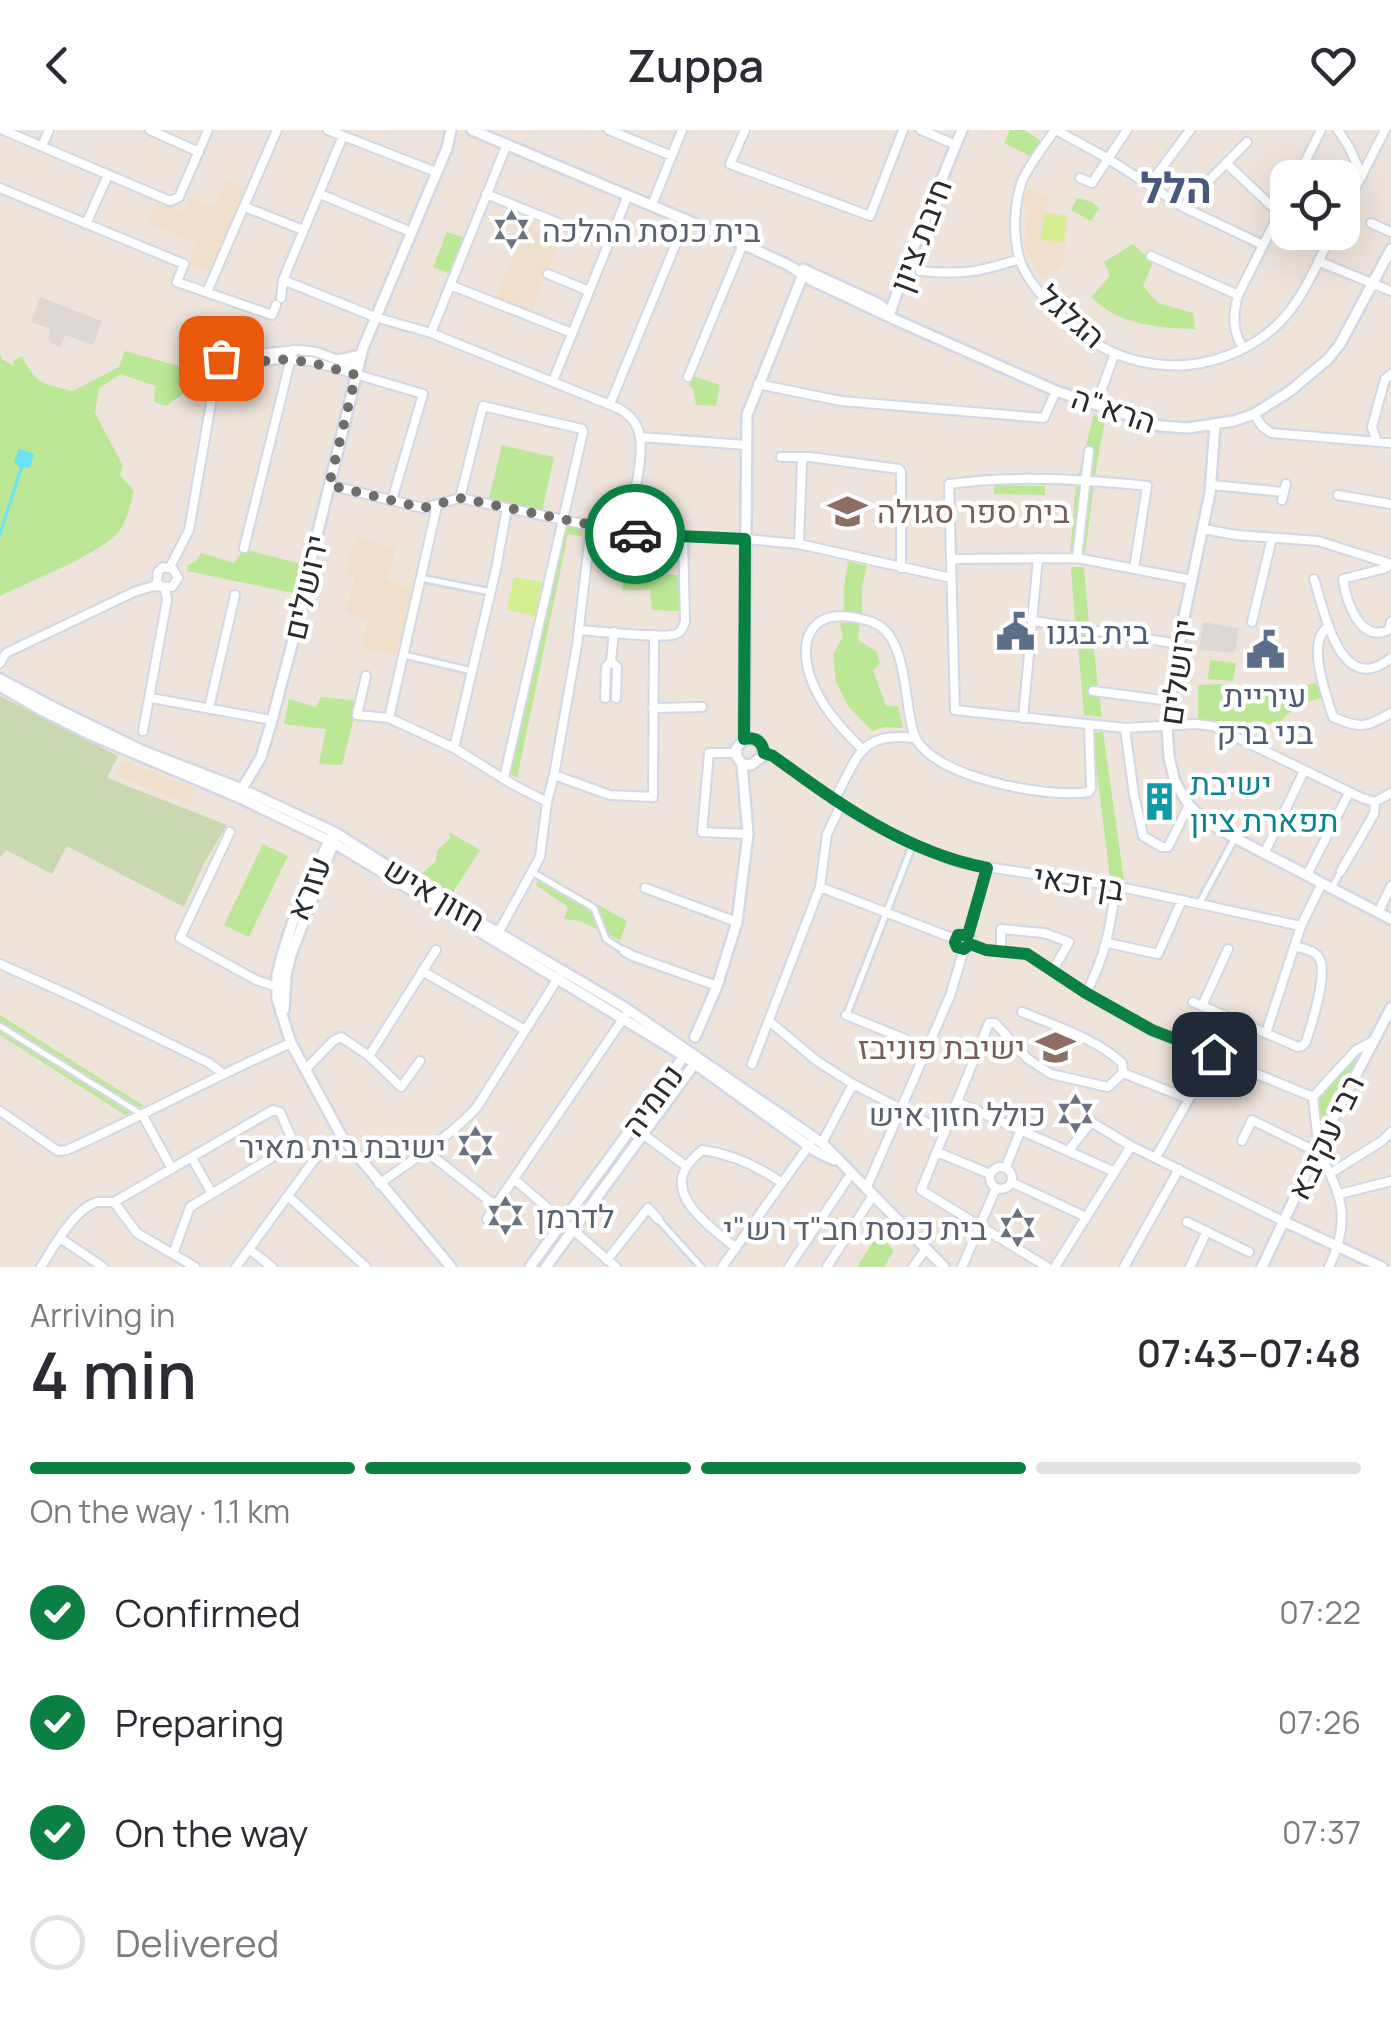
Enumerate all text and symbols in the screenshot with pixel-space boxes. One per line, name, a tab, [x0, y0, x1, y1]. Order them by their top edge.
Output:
text: Zuppa	[627, 34, 764, 96]
icon: back	[30, 38, 85, 93]
icon: heart	[1306, 38, 1361, 93]
district label: הלל	[1140, 158, 1212, 216]
map controls	[1270, 160, 1360, 250]
button: locate	[1270, 160, 1360, 250]
street label: חיבת ציון	[878, 172, 962, 298]
place label: בית כנסת ההלכה	[542, 208, 761, 252]
synagogue icon: בית כנסת ההלכה	[491, 209, 533, 251]
street label: הגלגל	[1029, 274, 1115, 358]
pin	[179, 316, 264, 401]
icon: bag	[194, 331, 249, 386]
street label: הרא"ה	[1066, 375, 1162, 443]
courier	[585, 484, 685, 584]
place label: בית ספר סגולה	[877, 489, 1070, 533]
school or university icon: בית ספר סגולה	[826, 490, 868, 532]
icon: car	[608, 507, 663, 562]
street label: ירושלים	[272, 530, 338, 644]
place label: בית בגנו	[1046, 610, 1149, 654]
public building icon: בית בגנו	[995, 611, 1037, 653]
street label: ירושלים	[1148, 616, 1206, 728]
public building icon: עיריית בני ברק	[1244, 629, 1286, 671]
place label: עיריית בני ברק	[1217, 673, 1314, 754]
place label: ישיבת תפארת ציון	[1190, 761, 1338, 842]
building icon: ישיבת תפארת ציון	[1139, 780, 1181, 822]
street label: חזון איש	[376, 846, 494, 942]
street label: עזרא	[275, 849, 341, 927]
street label: בן זכאי	[1031, 853, 1128, 911]
pin	[1172, 1012, 1257, 1097]
place label: ישיבת פוניבז	[858, 1025, 1025, 1069]
school or university icon: ישיבת פוניבז	[1034, 1026, 1076, 1068]
icon: home	[1187, 1027, 1242, 1082]
street label: נחמיה	[611, 1055, 693, 1145]
street label: רבי עקיבא	[1276, 1067, 1374, 1207]
place label: כולל חזון איש	[869, 1092, 1046, 1136]
synagogue icon: כולל חזון איש	[1055, 1093, 1097, 1135]
place label: ישיבת בית מאיר	[239, 1124, 446, 1168]
synagogue icon: ישיבת בית מאיר	[455, 1125, 497, 1167]
place label: לדרמן	[536, 1194, 614, 1238]
synagogue icon: לדרמן	[485, 1195, 527, 1237]
place label: בית כנסת חב"ד רש"י	[723, 1206, 987, 1250]
synagogue icon: בית כנסת חב"ד רש"י	[996, 1207, 1038, 1249]
text: Arriving in	[30, 1293, 175, 1337]
text: 07:43–07:48	[1137, 1326, 1361, 1378]
text: 4 min	[30, 1330, 197, 1419]
text: On the way · 1.1 km	[30, 1489, 290, 1533]
icon: check	[30, 1585, 85, 1640]
text: Confirmed	[115, 1586, 301, 1638]
text: 07:22	[1279, 1590, 1361, 1634]
icon: check	[30, 1695, 85, 1750]
text: Preparing	[115, 1696, 284, 1748]
text: 07:26	[1278, 1700, 1361, 1744]
icon: check	[30, 1805, 85, 1860]
text: On the way	[115, 1806, 308, 1858]
text: 07:37	[1282, 1810, 1361, 1854]
text: Delivered	[115, 1916, 279, 1968]

